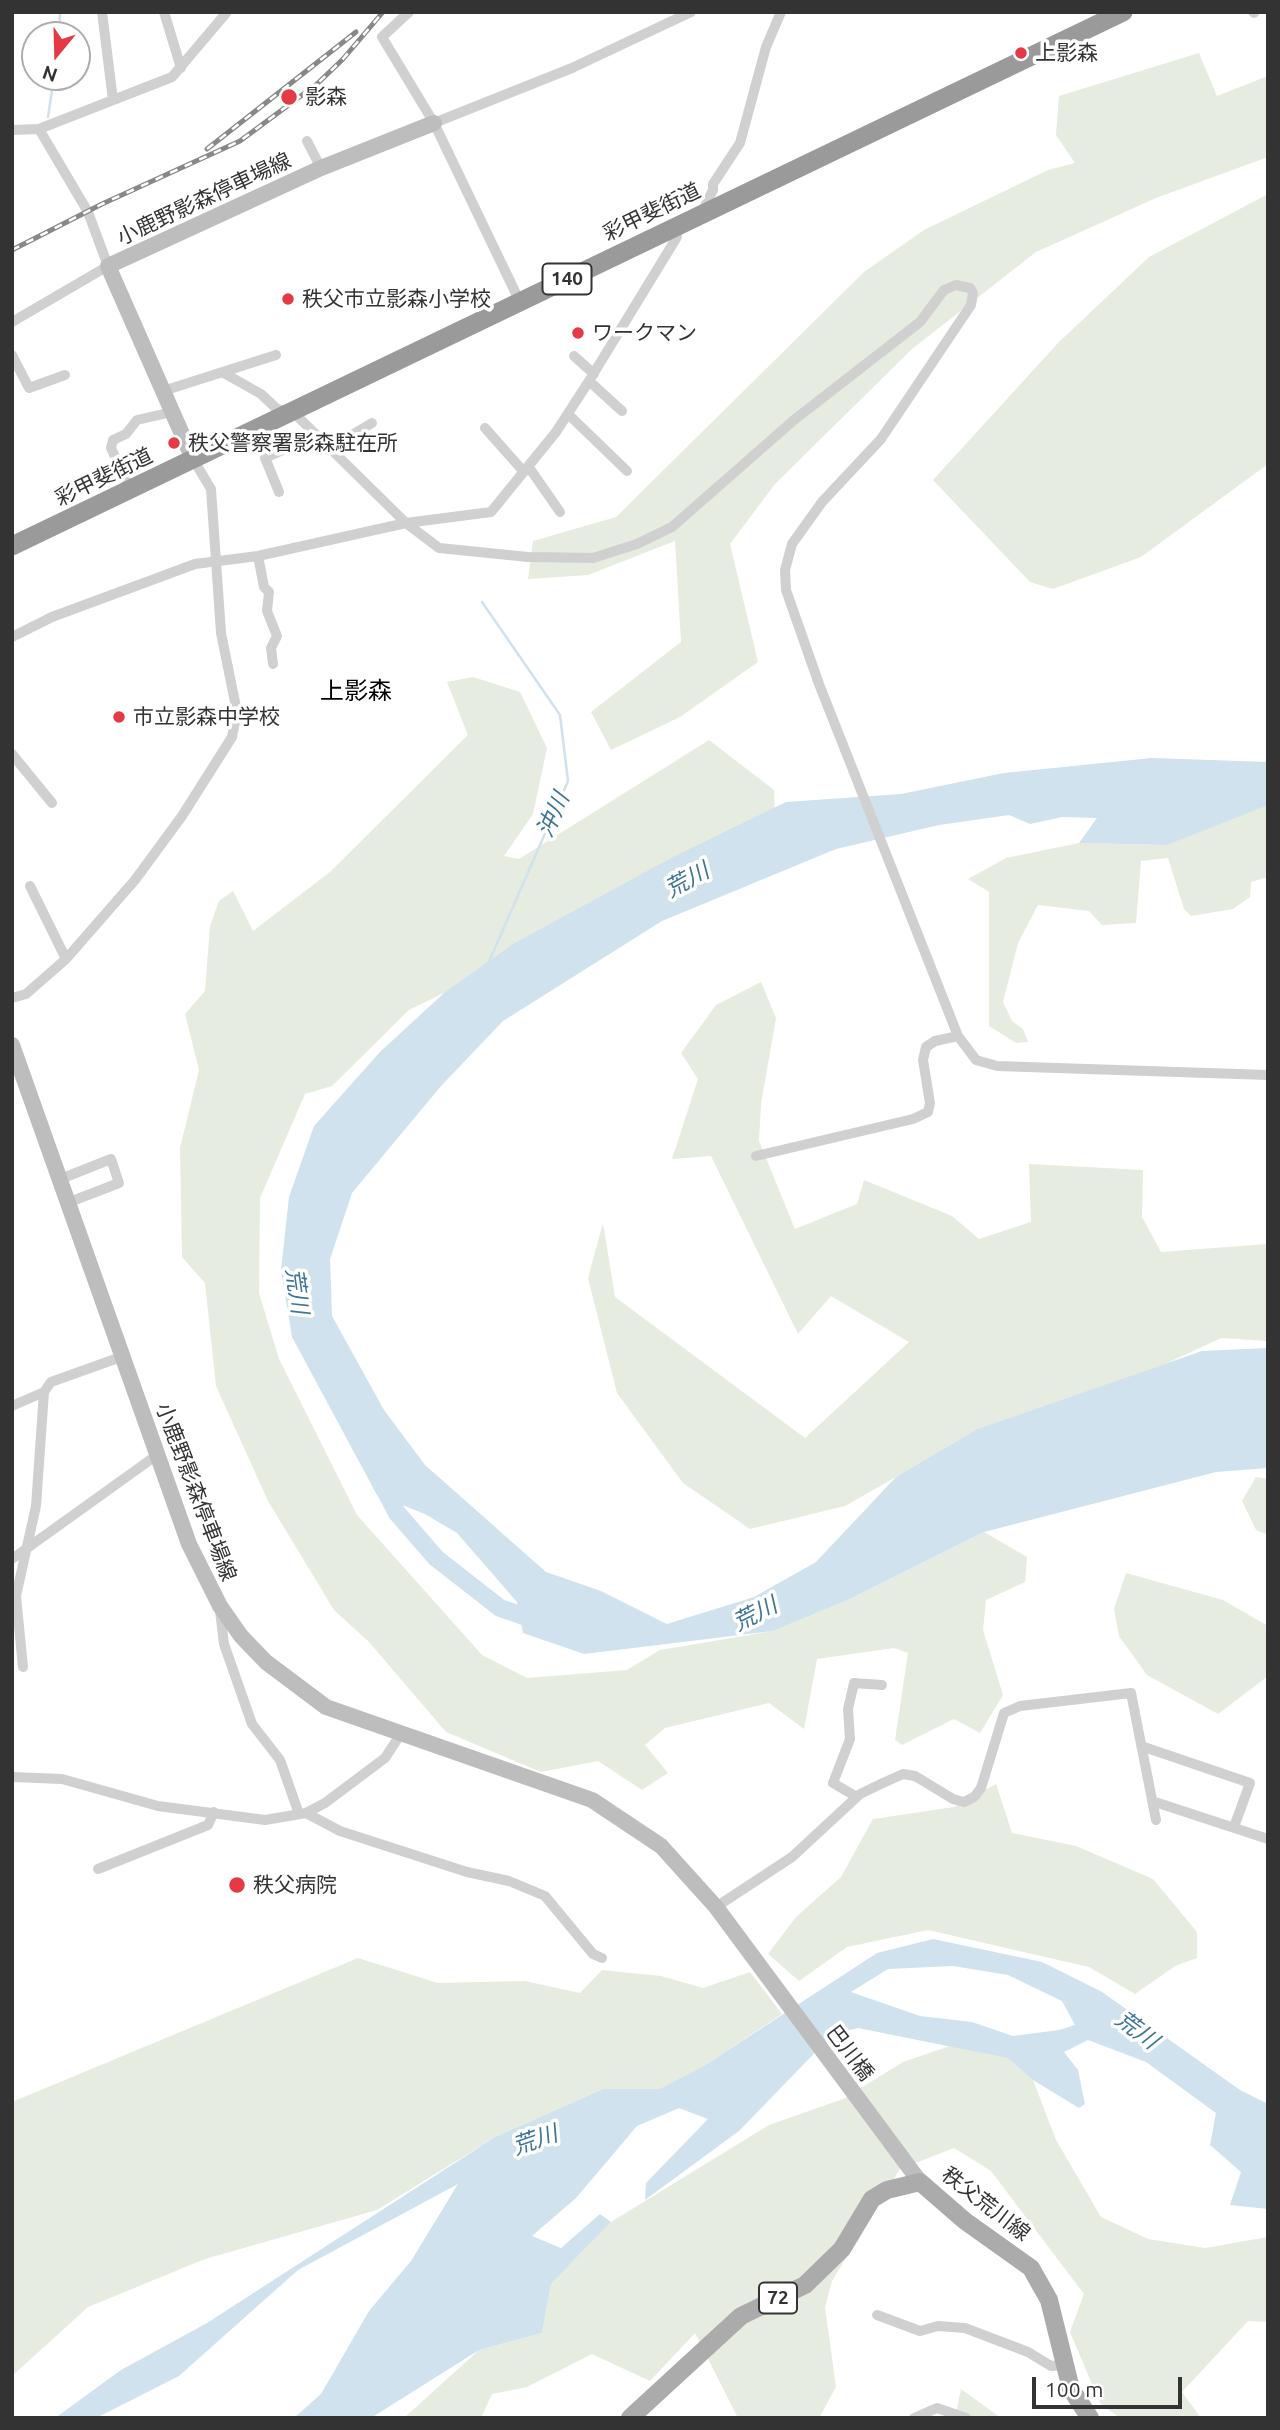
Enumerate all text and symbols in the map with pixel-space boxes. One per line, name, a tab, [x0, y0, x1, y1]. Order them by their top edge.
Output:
north arrow	[21, 21, 91, 91]
place label: 上影森	[1035, 40, 1098, 66]
marker: 上影森	[1013, 45, 1029, 61]
text: N	[40, 61, 60, 87]
place label: 影森	[305, 84, 347, 110]
marker: 影森	[279, 87, 299, 107]
street label: 小鹿野影森停車場線	[113, 148, 295, 250]
street label: 彩甲斐街道	[599, 178, 705, 246]
road number: 140	[542, 264, 592, 294]
place label: 秩父市立影森小学校	[302, 286, 491, 312]
marker: 秩父市立影森小学校	[280, 291, 296, 307]
place label: ワークマン	[592, 320, 697, 346]
marker: ワークマン	[570, 325, 586, 341]
place label: 秩父警察署影森駐在所	[188, 430, 398, 456]
marker: 秩父警察署影森駐在所	[166, 435, 182, 451]
street label: 彩甲斐街道	[51, 443, 157, 511]
district label: 上影森	[320, 677, 392, 705]
place label: 市立影森中学校	[133, 704, 280, 730]
marker: 市立影森中学校	[111, 709, 127, 725]
water label: 沖川	[531, 788, 575, 842]
water label: 荒川	[660, 857, 714, 903]
water label: 荒川	[280, 1266, 314, 1316]
street label: 小鹿野影森停車場線	[150, 1399, 242, 1585]
water label: 荒川	[728, 1591, 782, 1637]
place label: 秩父病院	[253, 1872, 337, 1898]
marker: 秩父病院	[227, 1875, 247, 1895]
water label: 荒川	[1110, 2005, 1164, 2055]
street label: 巴川橋	[821, 2020, 879, 2086]
water label: 荒川	[509, 2119, 561, 2161]
street label: 秩父荒川線	[937, 2162, 1035, 2246]
road number: 72	[759, 2282, 797, 2314]
scale bar	[1035, 2364, 1186, 2408]
text: 100 m	[1045, 2377, 1103, 2401]

